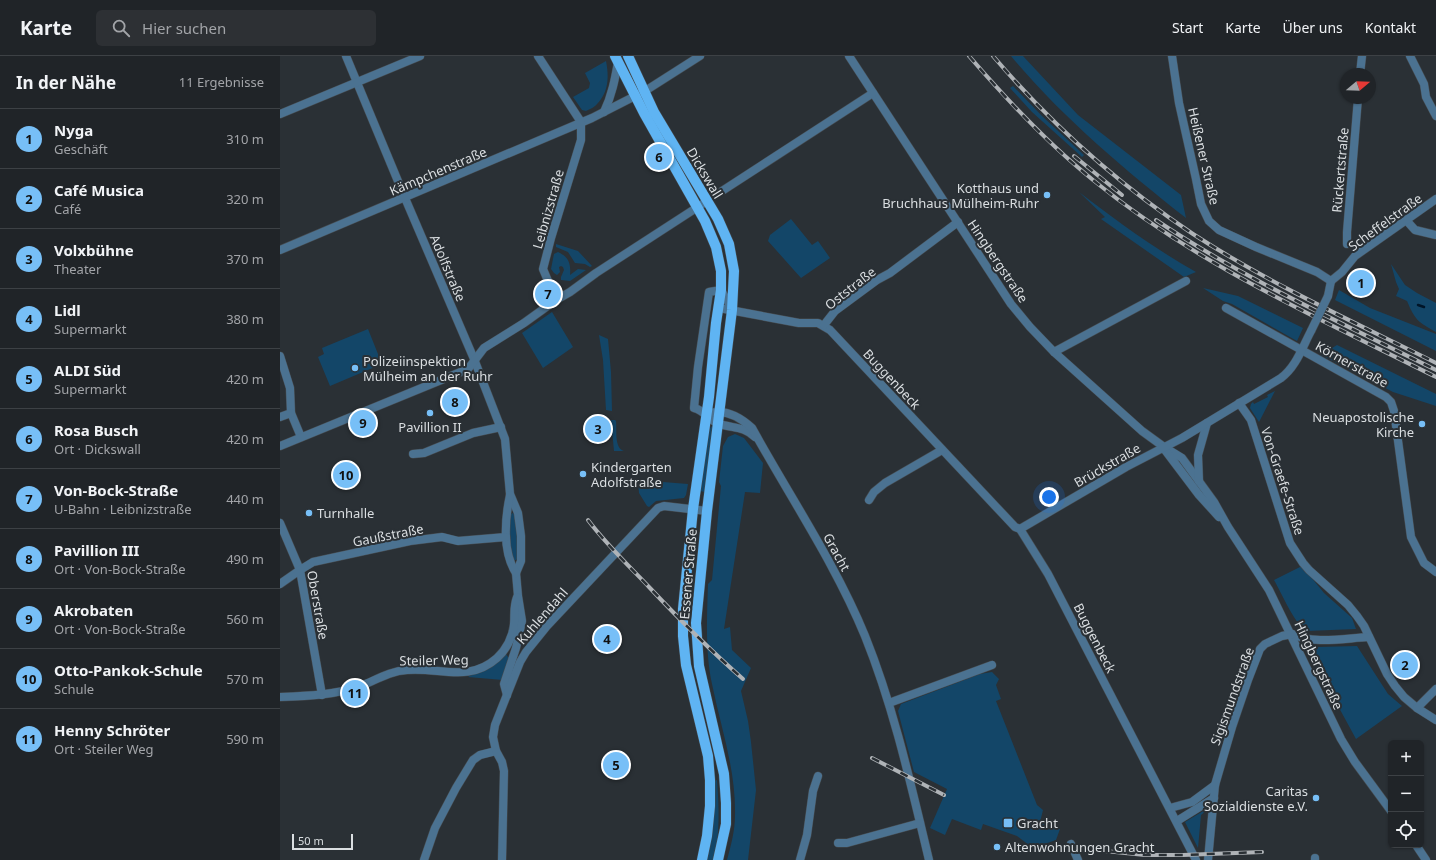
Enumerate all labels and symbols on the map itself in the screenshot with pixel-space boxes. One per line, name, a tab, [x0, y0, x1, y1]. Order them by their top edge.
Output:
north arrow	[1340, 68, 1376, 104]
street label: Heißener Straße	[1184, 105, 1224, 207]
street label: Rückertstraße	[1327, 127, 1353, 213]
street label: Kämpchenstraße	[387, 142, 489, 200]
pin: 6	[646, 142, 672, 172]
street label: Dickswall	[683, 144, 727, 202]
street label: Leibnizstraße	[528, 167, 568, 251]
place label: Kotthaus und Bruchhaus Mülheim-Ruhr	[882, 179, 1040, 212]
street label: Scheffelstraße	[1344, 189, 1426, 255]
marker: Kotthaus und Bruchhaus Mülheim-Ruhr	[1042, 190, 1052, 200]
street label: Hingbergstraße	[964, 216, 1032, 306]
street label: Adolfstraße	[426, 232, 470, 304]
street label: Oststraße	[821, 262, 879, 314]
pin: 1	[1348, 268, 1374, 298]
pin: 7	[535, 279, 561, 309]
street label: Körnerstraße	[1312, 337, 1392, 391]
street label: Buggenbeck	[859, 345, 925, 413]
place label: Polizeiinspektion Mülheim an der Ruhr	[363, 352, 493, 385]
marker: Polizeiinspektion Mülheim an der Ruhr	[350, 363, 360, 373]
pin: 8	[442, 387, 468, 417]
pin: 9	[350, 408, 376, 438]
marker: Pavillion II	[425, 408, 435, 418]
place label: Neuapostolische Kirche	[1312, 408, 1414, 441]
pin: 3	[585, 414, 611, 444]
place label: Pavillion II	[398, 418, 462, 436]
marker: Neuapostolische Kirche	[1417, 419, 1427, 429]
street label: Von-Graefe-Straße	[1257, 425, 1309, 537]
street label: Brückstraße	[1070, 439, 1144, 491]
place label: Kindergarten Adolfstraße	[591, 458, 672, 491]
pin: 10	[333, 460, 359, 490]
marker: Kindergarten Adolfstraße	[578, 469, 588, 479]
your location	[1039, 487, 1059, 507]
place label: Turnhalle	[317, 504, 374, 522]
marker: Turnhalle	[304, 508, 314, 518]
street label: Gaußstraße	[351, 519, 425, 551]
street label: Essener Straße	[675, 528, 701, 620]
street label: Gracht	[819, 530, 855, 574]
street label: Oberstraße	[303, 569, 333, 641]
street label: Kuhlendahl	[512, 584, 572, 648]
street label: Buggenbeck	[1070, 600, 1120, 676]
street label: Hingbergstraße	[1290, 617, 1348, 713]
pin: 4	[594, 624, 620, 654]
street label: Sigismundstraße	[1206, 644, 1258, 748]
street label: Steiler Weg	[399, 650, 469, 670]
pin: 2	[1392, 650, 1418, 680]
pin: 11	[342, 678, 368, 708]
pin: 5	[603, 750, 629, 780]
place label: Caritas Sozialdienste e.V.	[1204, 782, 1308, 815]
marker: Caritas Sozialdienste e.V.	[1311, 793, 1321, 803]
place label: Gracht	[1017, 814, 1058, 832]
marker: Gracht	[1002, 817, 1014, 829]
scale bar	[292, 832, 353, 851]
place label: Altenwohnungen Gracht	[1005, 838, 1155, 856]
marker: Altenwohnungen Gracht	[992, 842, 1002, 852]

